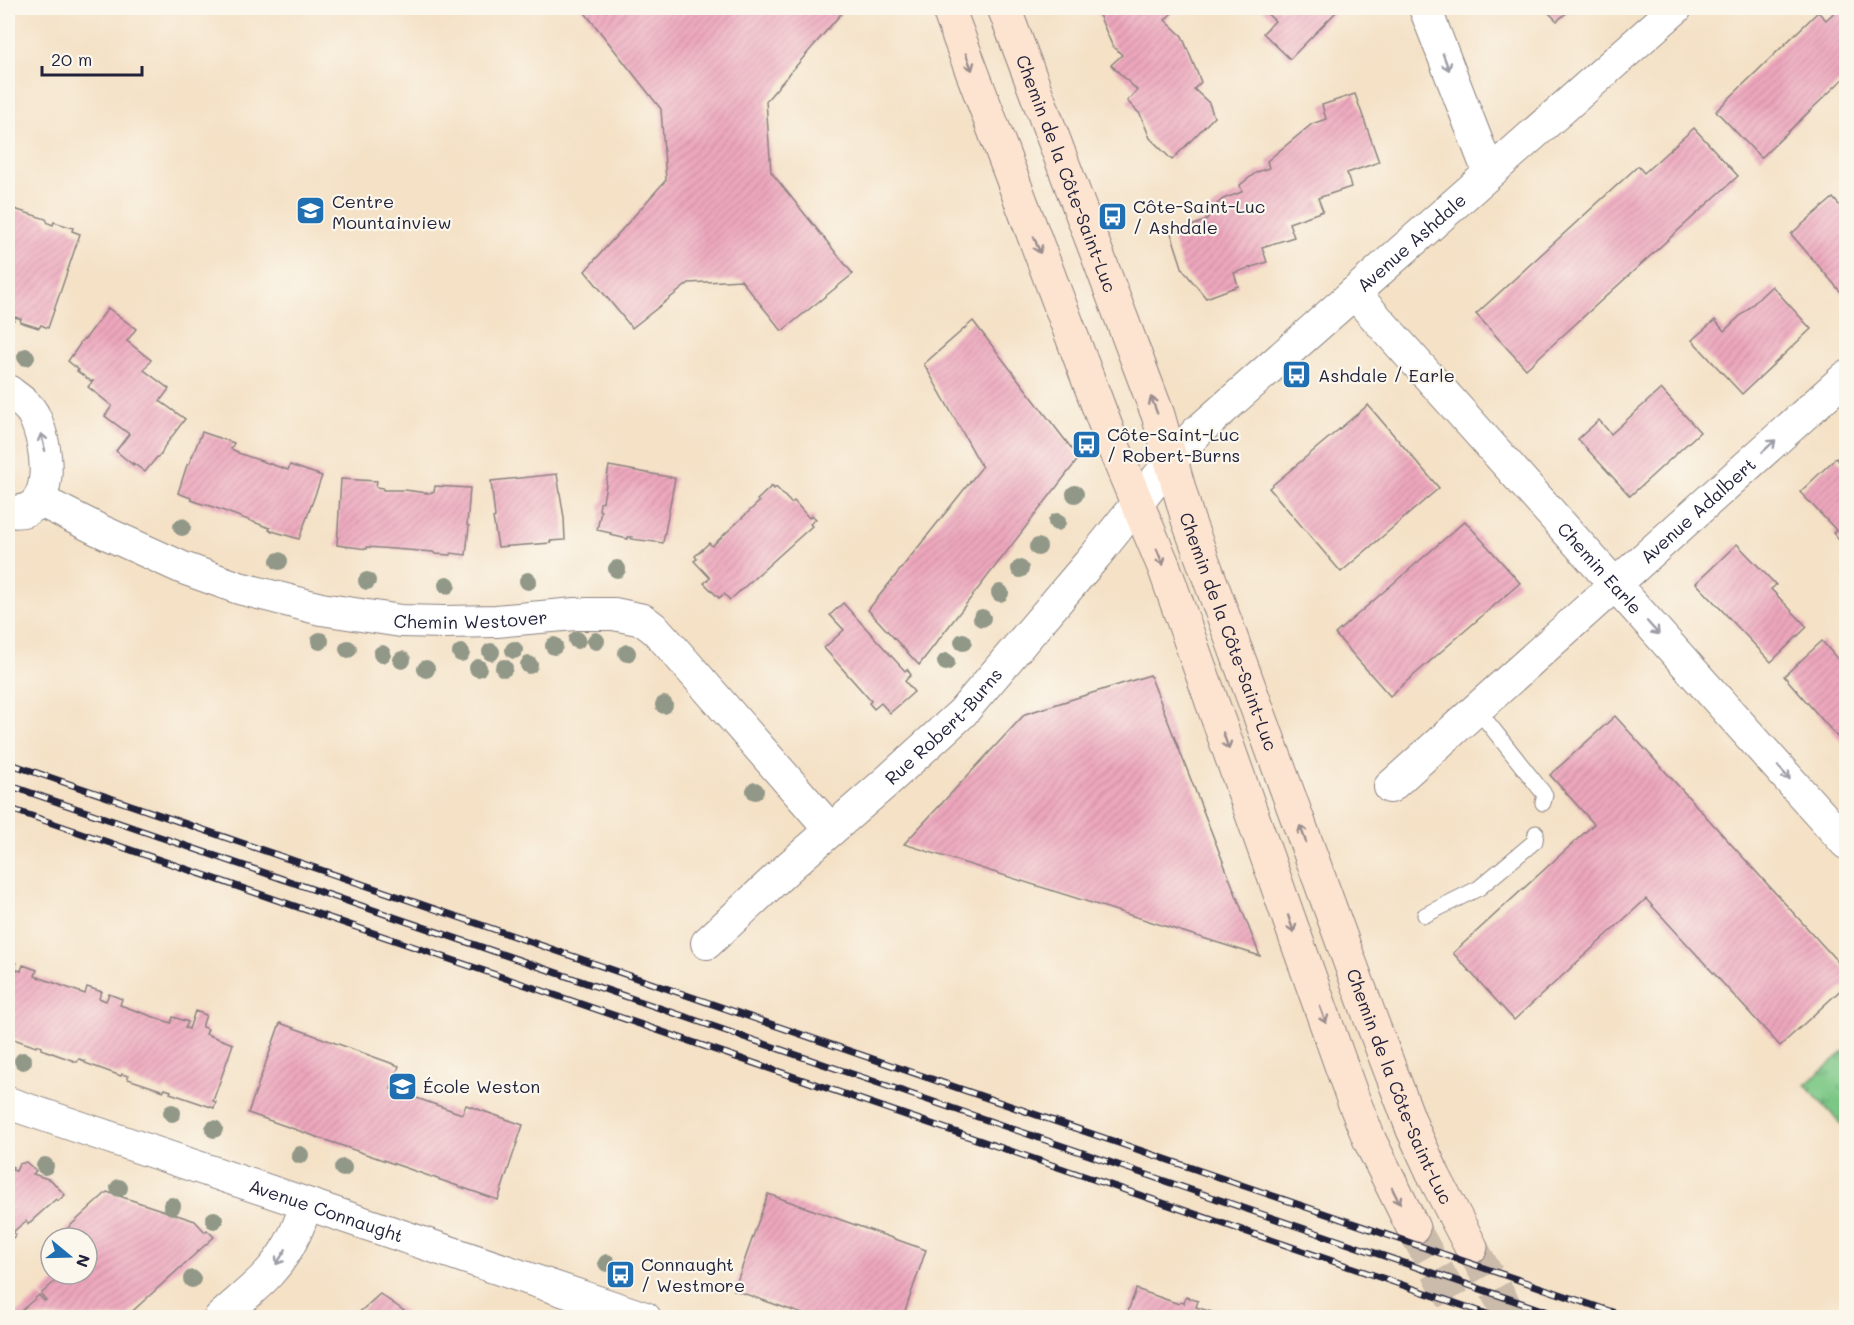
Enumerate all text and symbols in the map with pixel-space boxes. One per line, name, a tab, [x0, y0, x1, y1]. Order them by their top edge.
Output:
scale bar	[42, 39, 142, 77]
text: 20 m	[51, 47, 92, 71]
street label: Chemin de la Côte-Saint-Luc	[1011, 51, 1122, 296]
one-way arrow	[964, 52, 975, 71]
one-way arrow	[1442, 52, 1453, 71]
street label: Avenue Ashdale	[1352, 188, 1471, 297]
place label: Centre Mountainview	[332, 189, 452, 234]
place label: Côte-Saint-Luc / Ashdale	[1133, 194, 1265, 239]
school or university icon: Centre Mountainview	[295, 195, 327, 227]
bus stop icon: Côte-Saint-Luc / Ashdale	[1096, 200, 1128, 232]
one-way arrow	[1033, 235, 1044, 254]
bus stop icon: Ashdale / Earle	[1281, 359, 1313, 391]
place label: Ashdale / Earle	[1318, 363, 1455, 387]
one-way arrow	[1148, 396, 1159, 415]
place label: Côte-Saint-Luc / Robert-Burns	[1107, 422, 1240, 467]
bus stop icon: Côte-Saint-Luc / Robert-Burns	[1070, 428, 1102, 460]
one-way arrow	[36, 433, 48, 452]
one-way arrow	[1761, 439, 1776, 453]
street label: Avenue Adalbert	[1635, 452, 1761, 568]
street label: Chemin de la Côte-Saint-Luc	[1174, 510, 1283, 754]
street label: Chemin Earle	[1552, 517, 1648, 619]
one-way arrow	[1155, 547, 1166, 566]
street label: Chemin Westover	[392, 604, 548, 634]
one-way arrow	[1646, 620, 1660, 635]
street label: Rue Robert-Burns	[879, 663, 1007, 790]
one-way arrow	[1221, 731, 1232, 749]
one-way arrow	[1777, 765, 1791, 780]
one-way arrow	[1297, 825, 1308, 843]
one-way arrow	[1286, 914, 1297, 933]
street label: Chemin de la Côte-Saint-Luc	[1341, 965, 1458, 1208]
one-way arrow	[1319, 1006, 1330, 1024]
school or university icon: École Weston	[386, 1070, 418, 1102]
place label: École Weston	[423, 1074, 540, 1098]
street label: Avenue Connaught	[246, 1173, 407, 1248]
one-way arrow	[1391, 1187, 1403, 1205]
north arrow	[39, 1226, 99, 1286]
one-way arrow	[274, 1248, 287, 1265]
text: N	[72, 1252, 96, 1270]
place label: Connaught / Westmore	[641, 1252, 745, 1297]
bus stop icon: Connaught / Westmore	[604, 1258, 636, 1290]

